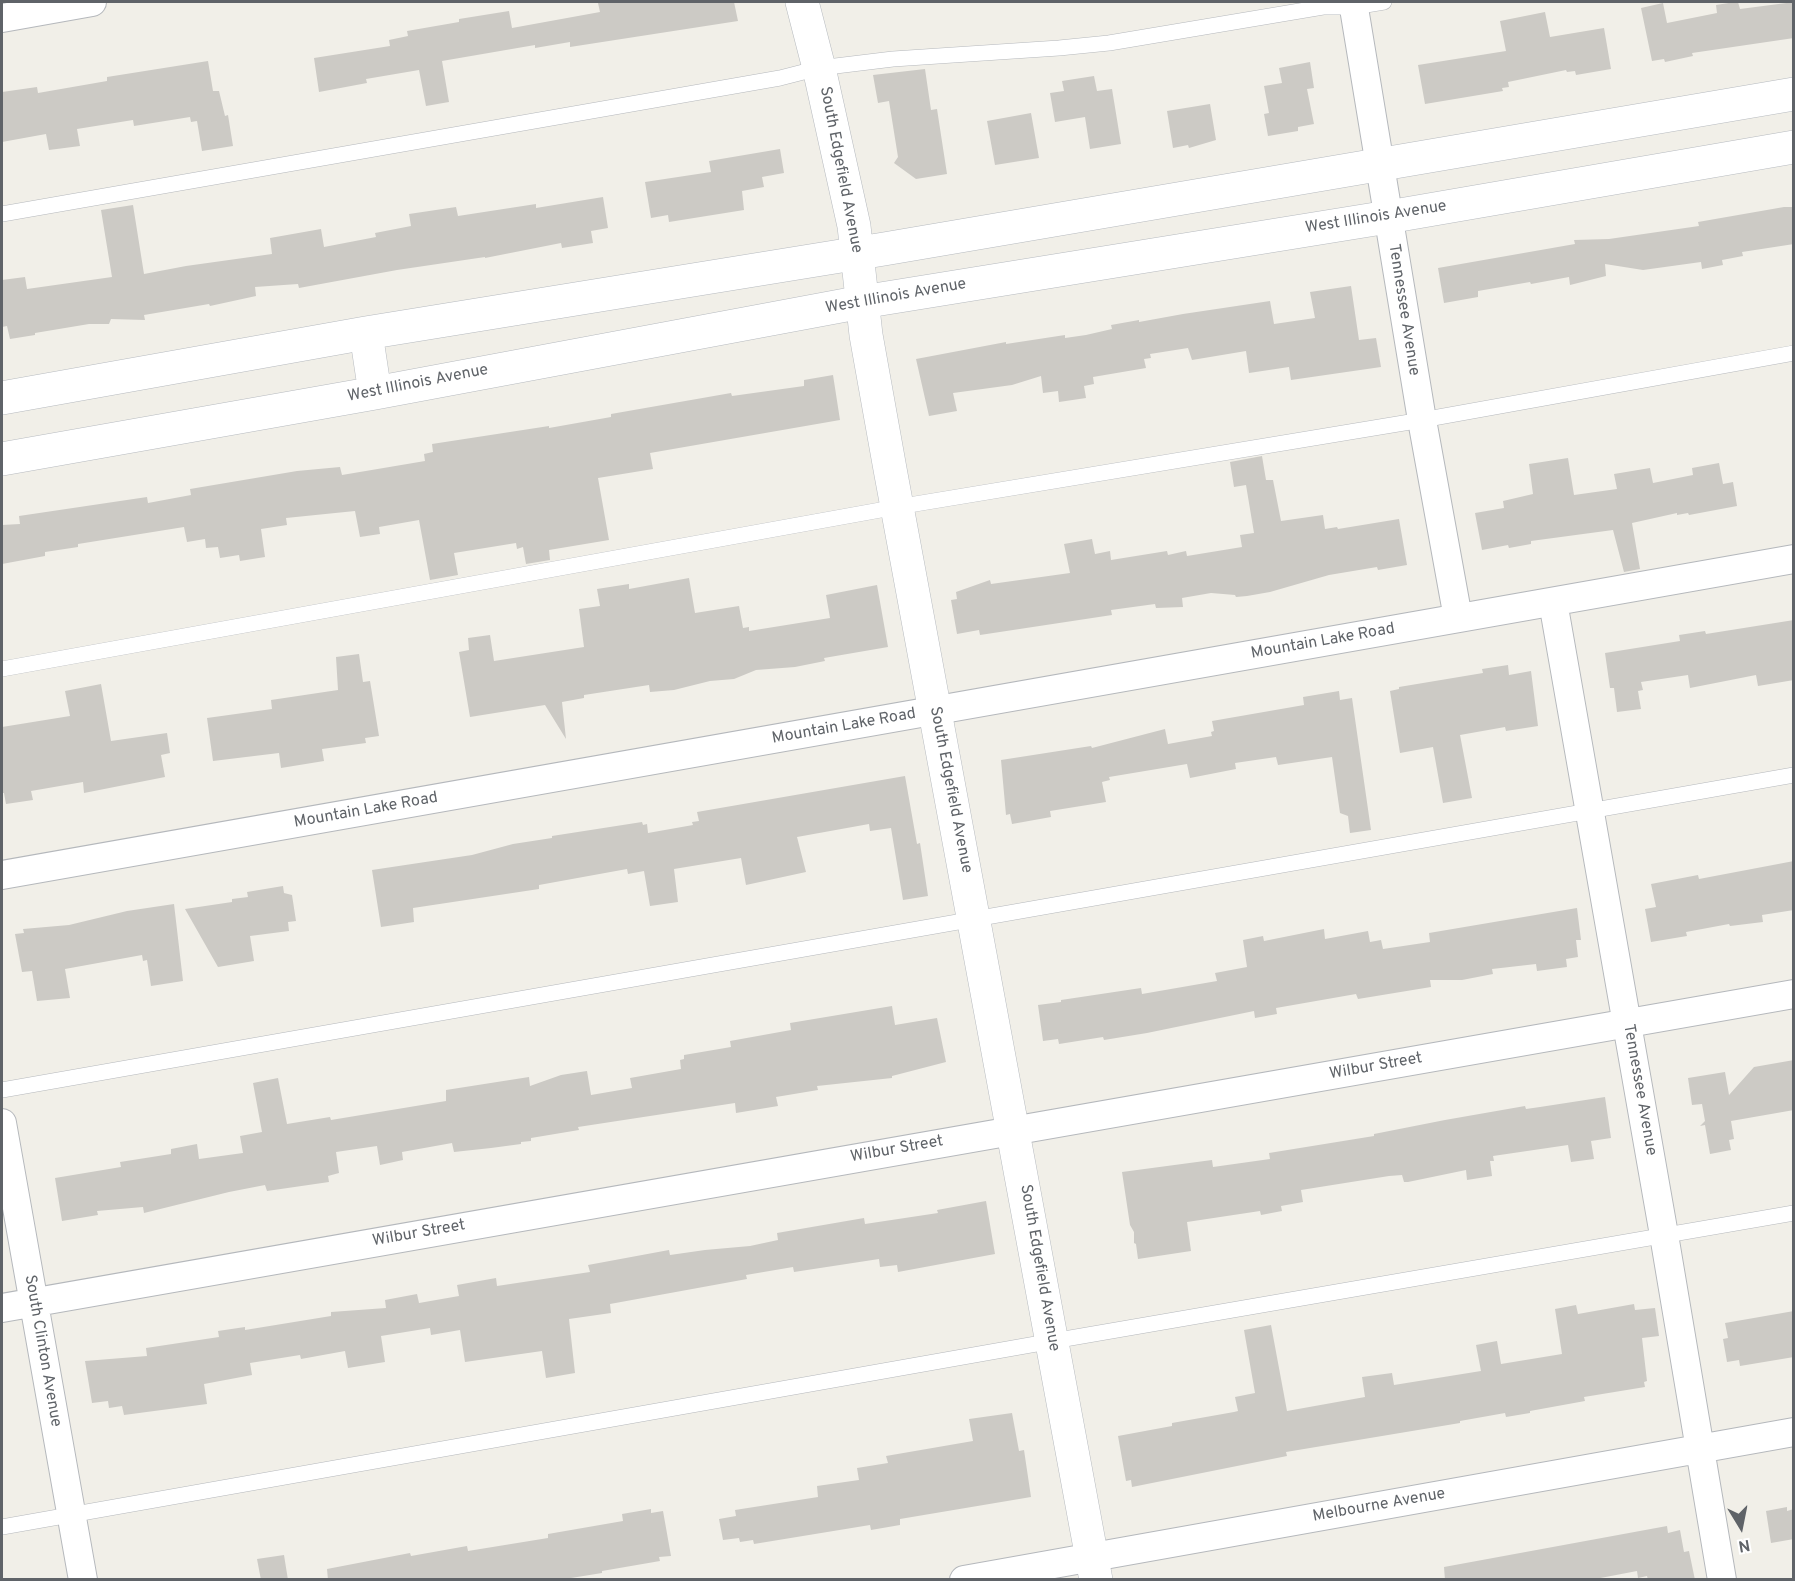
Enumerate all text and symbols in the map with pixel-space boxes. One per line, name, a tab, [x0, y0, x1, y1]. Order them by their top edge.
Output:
street label: South Edgefield Avenue	[814, 85, 866, 255]
street label: West Illinois Avenue	[1304, 197, 1448, 239]
street label: Tennessee Avenue	[1383, 243, 1423, 377]
street label: West Illinois Avenue	[824, 275, 968, 319]
street label: West Illinois Avenue	[346, 361, 490, 407]
street label: Mountain Lake Road	[1250, 620, 1396, 664]
street label: Mountain Lake Road	[771, 705, 917, 749]
street label: South Edgefield Avenue	[924, 705, 976, 875]
street label: Mountain Lake Road	[293, 789, 439, 833]
street label: Tennessee Avenue	[1618, 1023, 1660, 1157]
street label: Wilbur Street	[1328, 1049, 1424, 1085]
street label: Wilbur Street	[849, 1132, 945, 1168]
street label: South Edgefield Avenue	[1015, 1183, 1063, 1353]
street label: Wilbur Street	[371, 1216, 467, 1252]
street label: South Clinton Avenue	[19, 1273, 65, 1429]
street label: Melbourne Avenue	[1311, 1485, 1447, 1527]
north arrow	[1711, 1497, 1771, 1557]
text: N	[1737, 1534, 1752, 1556]

